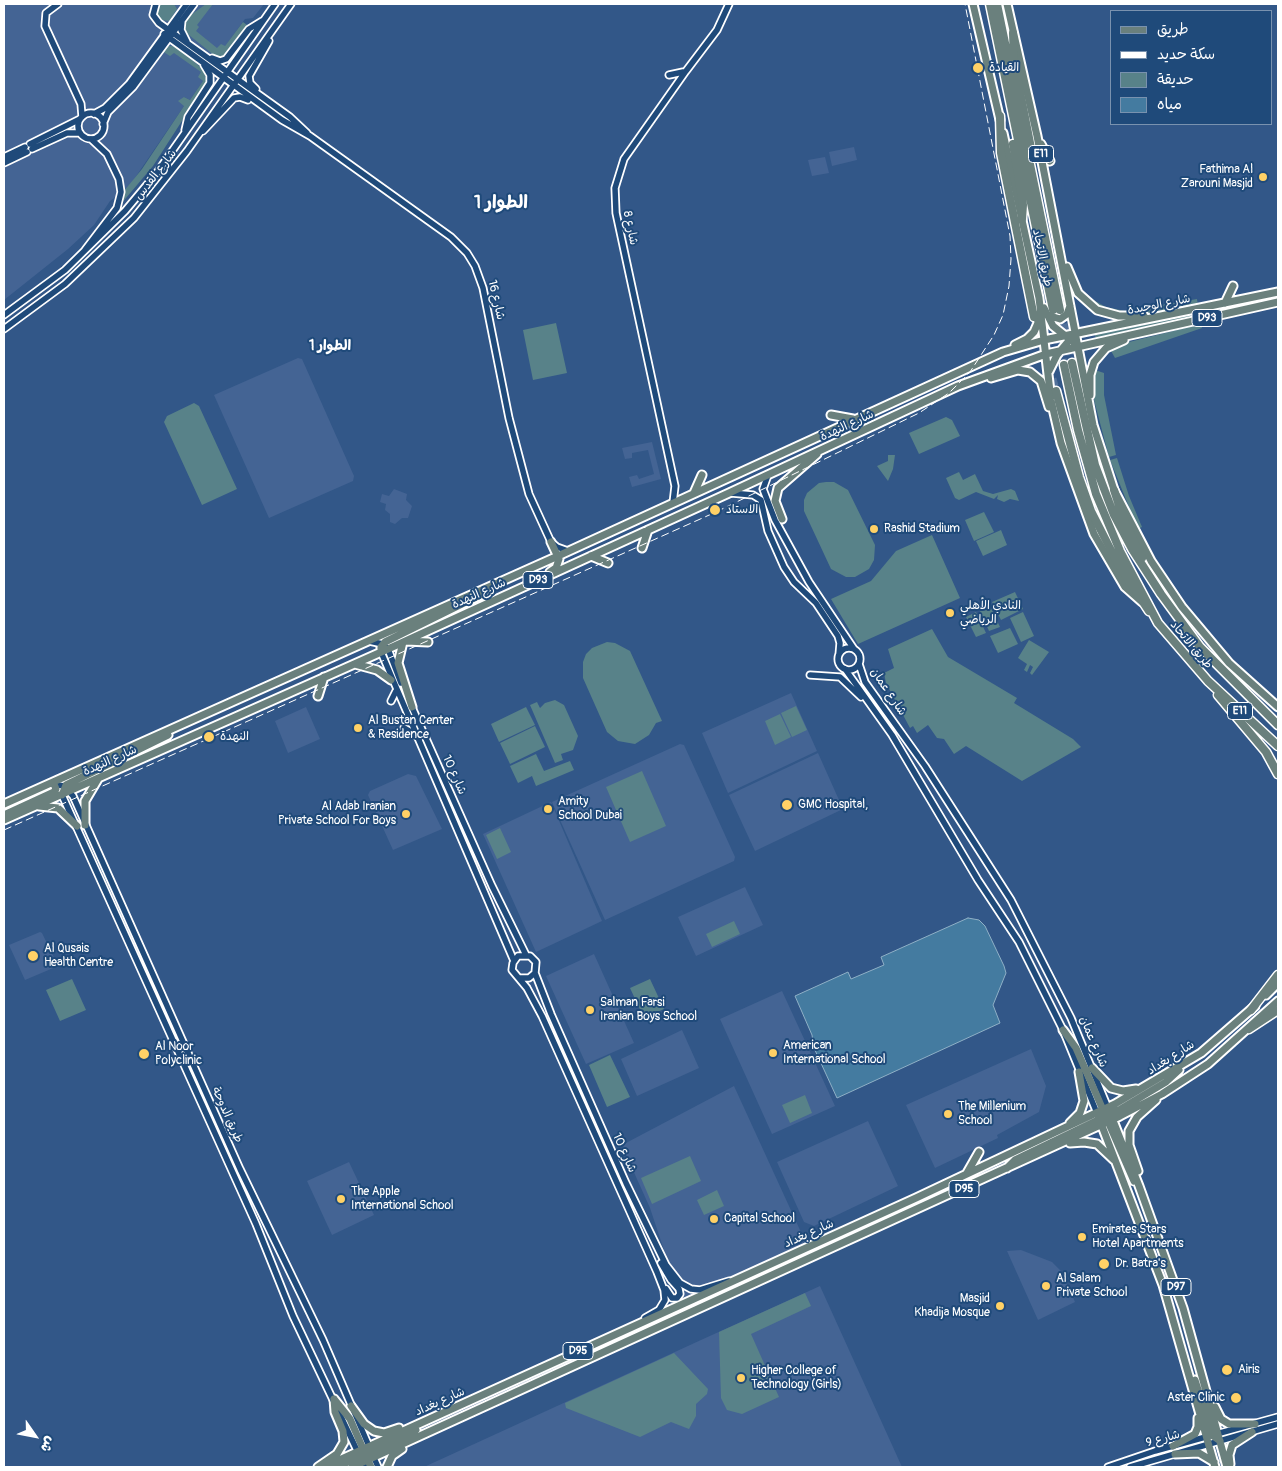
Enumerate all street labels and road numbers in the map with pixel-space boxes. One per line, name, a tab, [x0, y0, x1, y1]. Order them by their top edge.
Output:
road number: E11	[1028, 146, 1054, 162]
street label: شارع القدس	[132, 147, 180, 203]
street label: شارع 8	[619, 210, 641, 246]
street label: طريق الاتحاد	[1029, 228, 1055, 288]
street label: شارع 16	[484, 279, 508, 321]
street label: شارع الوحيدة	[1126, 292, 1192, 318]
road number: D93	[1192, 310, 1222, 326]
street label: شارع النهدة	[818, 407, 876, 445]
road number: D93	[523, 572, 553, 588]
street label: شارع النهدة	[450, 576, 508, 612]
street label: طريق الاتحاد	[1167, 618, 1215, 672]
street label: شارع عمان	[867, 666, 909, 718]
road number: E11	[1228, 702, 1252, 719]
street label: شارع النهدة	[81, 743, 139, 779]
street label: شارع 10	[439, 753, 469, 797]
street label: شارع عمان	[1076, 1014, 1110, 1070]
street label: شارع بغداد	[1145, 1038, 1197, 1078]
street label: طريق الدوحة	[208, 1085, 246, 1145]
street label: شارع 10	[609, 1131, 639, 1175]
road number: D95	[949, 1180, 979, 1198]
street label: شارع بغداد	[782, 1217, 836, 1251]
road number: D97	[1161, 1278, 1191, 1295]
road number: D95	[563, 1342, 593, 1360]
street label: شارع بغداد	[413, 1385, 467, 1419]
street label: شارع 9	[1144, 1428, 1182, 1450]

